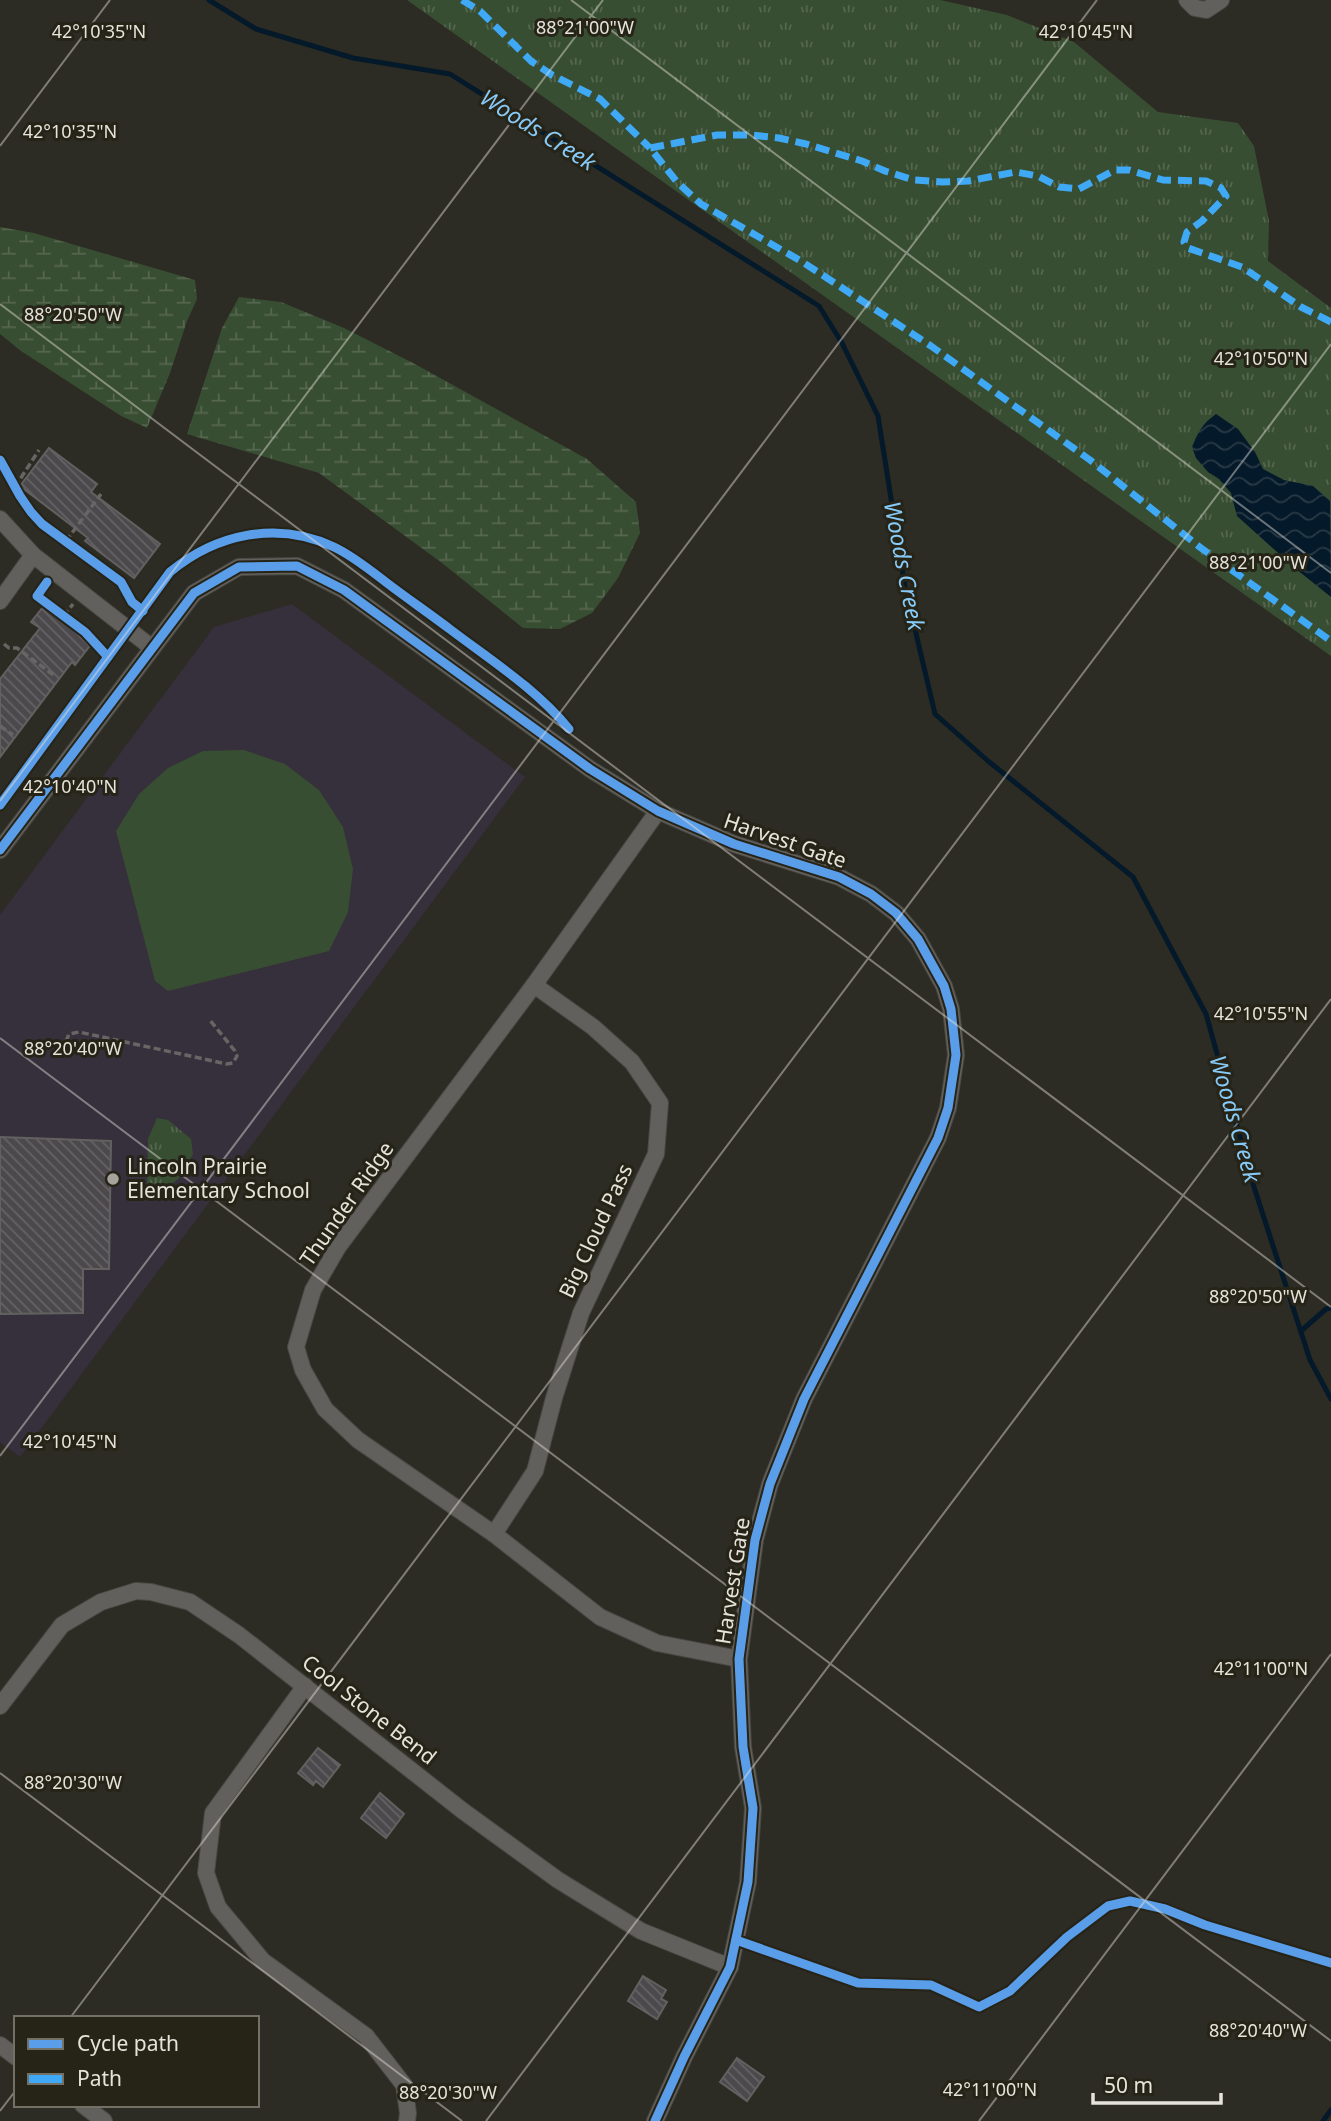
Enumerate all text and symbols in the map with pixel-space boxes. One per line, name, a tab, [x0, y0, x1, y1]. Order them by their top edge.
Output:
text: 88°21'00"W	[536, 15, 634, 39]
text: 42°10'35"N	[52, 19, 146, 43]
text: 42°10'45"N	[1039, 19, 1133, 43]
water label: Woods Creek	[475, 81, 604, 178]
text: 42°10'35"N	[23, 119, 117, 143]
text: 88°20'50"W	[24, 302, 122, 326]
text: 42°10'50"N	[1214, 346, 1308, 370]
water label: Woods Creek	[877, 499, 933, 635]
text: 88°21'00"W	[1209, 550, 1307, 574]
text: 42°10'40"N	[23, 774, 117, 798]
street label: Harvest Gate	[720, 806, 850, 874]
text: 42°10'55"N	[1214, 1001, 1308, 1025]
text: 88°20'40"W	[24, 1036, 122, 1060]
water label: Woods Creek	[1203, 1051, 1270, 1188]
street label: Thunder Ridge	[293, 1136, 399, 1271]
place label: Lincoln Prairie Elementary School	[127, 1152, 310, 1204]
street label: Big Cloud Pass	[552, 1159, 638, 1302]
marker: Lincoln Prairie Elementary School	[105, 1171, 121, 1187]
text: 88°20'50"W	[1209, 1284, 1307, 1308]
text: 42°10'45"N	[23, 1429, 117, 1453]
street label: Harvest Gate	[708, 1515, 756, 1646]
street label: Cool Stone Bend	[297, 1648, 442, 1770]
text: 42°11'00"N	[1214, 1656, 1308, 1680]
text: 88°20'30"W	[24, 1770, 122, 1794]
legend	[14, 2016, 259, 2107]
text: 88°20'40"W	[1209, 2018, 1307, 2042]
text: Cycle path	[77, 2029, 179, 2057]
scale bar	[1093, 2062, 1221, 2106]
text: Path	[77, 2064, 122, 2092]
text: 50 m	[1104, 2071, 1153, 2099]
text: 42°11'00"N	[943, 2077, 1037, 2101]
text: 88°20'30"W	[399, 2080, 497, 2104]

